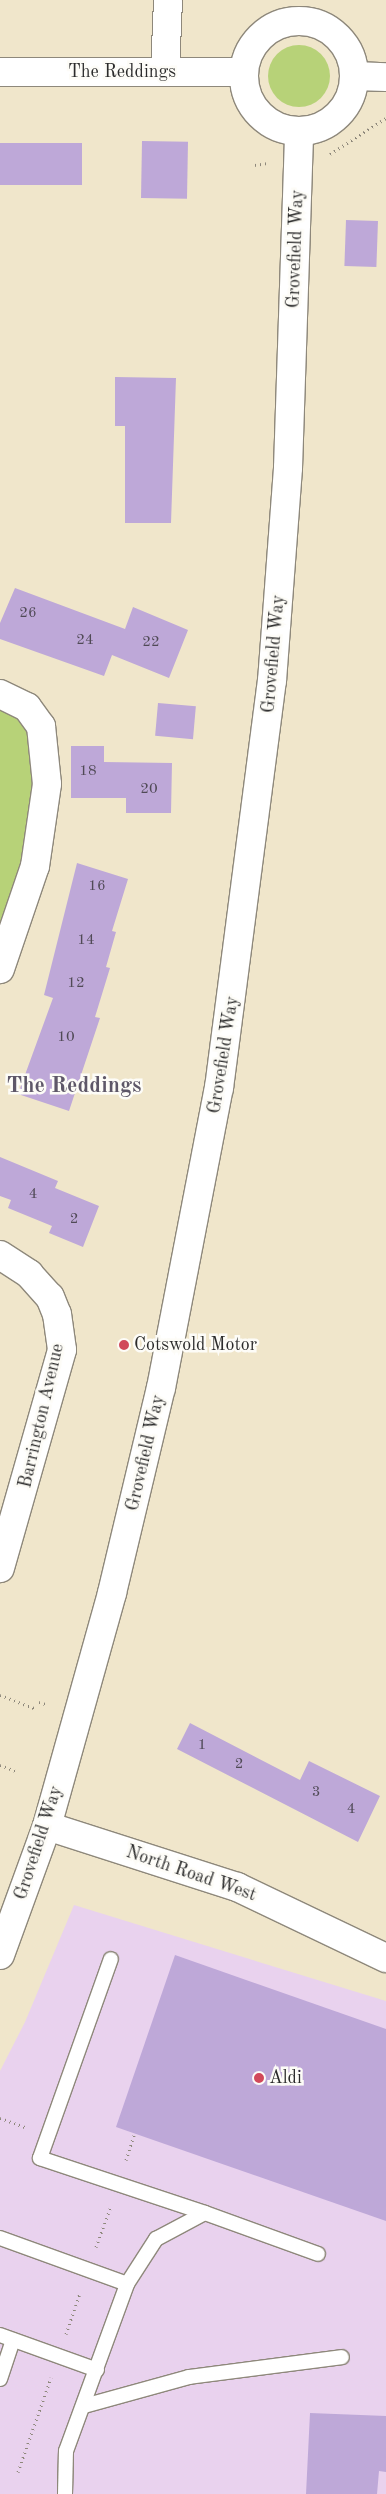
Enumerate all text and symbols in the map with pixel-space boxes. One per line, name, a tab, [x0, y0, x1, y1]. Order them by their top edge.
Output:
street label: The Reddings	[68, 61, 176, 83]
street label: Grovefield Way	[283, 189, 309, 309]
street label: Grovefield Way	[258, 594, 290, 714]
house number: 26	[19, 605, 37, 623]
house number: 24	[76, 632, 94, 650]
house number: 22	[142, 634, 160, 652]
house number: 18	[79, 763, 97, 781]
house number: 20	[140, 781, 158, 799]
house number: 16	[88, 878, 106, 896]
house number: 14	[77, 932, 95, 950]
house number: 12	[67, 975, 85, 993]
street label: Grovefield Way	[204, 995, 244, 1115]
house number: 10	[57, 1029, 75, 1047]
district label: The Reddings	[6, 1074, 142, 1100]
house number: 4	[29, 1186, 37, 1204]
house number: 2	[70, 1211, 78, 1229]
place label: Cotswold Motor	[134, 1334, 257, 1356]
marker: Cotswold Motor	[118, 1339, 130, 1351]
street label: Barrington Avenue	[15, 1342, 69, 1490]
street label: Grovefield Way	[122, 1393, 170, 1513]
house number: 1	[198, 1737, 206, 1755]
house number: 2	[235, 1756, 243, 1774]
street label: Grovefield Way	[10, 1783, 68, 1903]
house number: 3	[312, 1784, 320, 1802]
house number: 4	[347, 1801, 355, 1819]
street label: North Road West	[123, 1842, 259, 1906]
place label: Aldi	[269, 2067, 302, 2089]
marker: Aldi	[253, 2072, 265, 2084]

